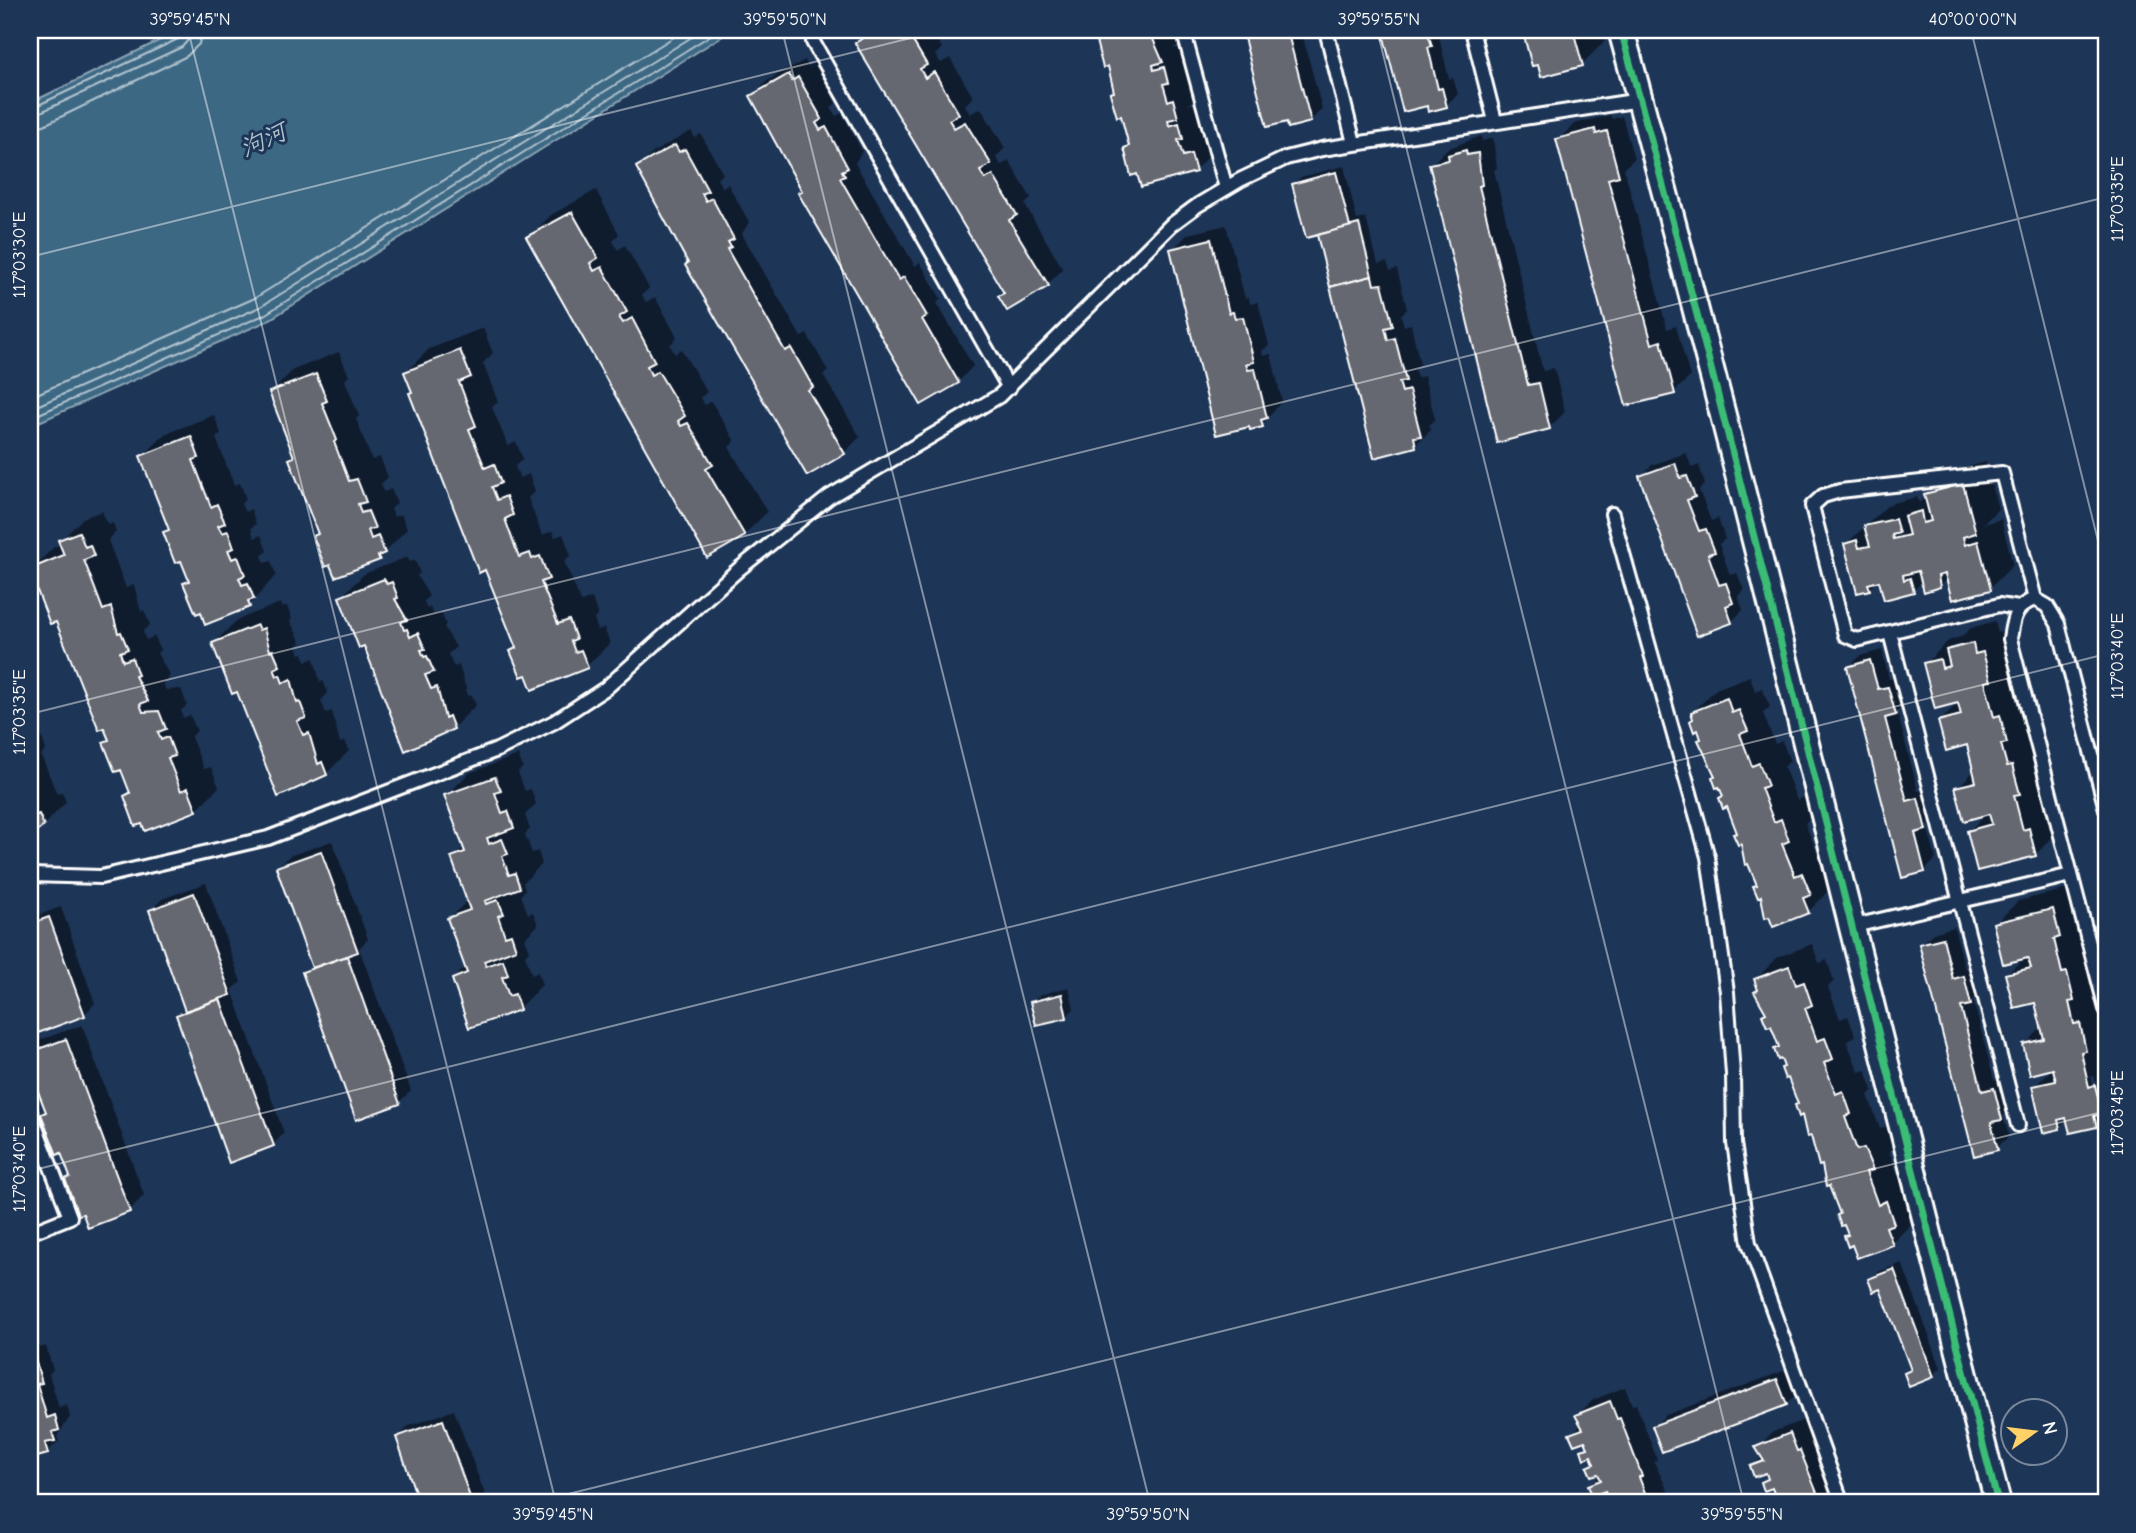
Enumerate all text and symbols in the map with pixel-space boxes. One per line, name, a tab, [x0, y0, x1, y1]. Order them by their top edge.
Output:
text: 39°59'45"N	[149, 9, 231, 30]
text: 39°59'50"N	[743, 9, 827, 30]
text: 39°59'55"N	[1338, 9, 1420, 30]
text: 40°00'00"N	[1929, 9, 2017, 30]
water label: 泃河	[235, 115, 294, 163]
text: 117°03'35"E	[2107, 156, 2128, 242]
text: 117°03'30"E	[9, 212, 30, 298]
text: 117°03'40"E	[2107, 613, 2128, 699]
text: 117°03'35"E	[9, 669, 30, 755]
text: 117°03'45"E	[2107, 1070, 2128, 1156]
text: 117°03'40"E	[9, 1126, 30, 1212]
north arrow	[2000, 1396, 2070, 1466]
text: N	[2037, 1419, 2062, 1437]
text: 39°59'45"N	[512, 1504, 594, 1525]
text: 39°59'50"N	[1106, 1504, 1190, 1525]
text: 39°59'55"N	[1701, 1504, 1783, 1525]

